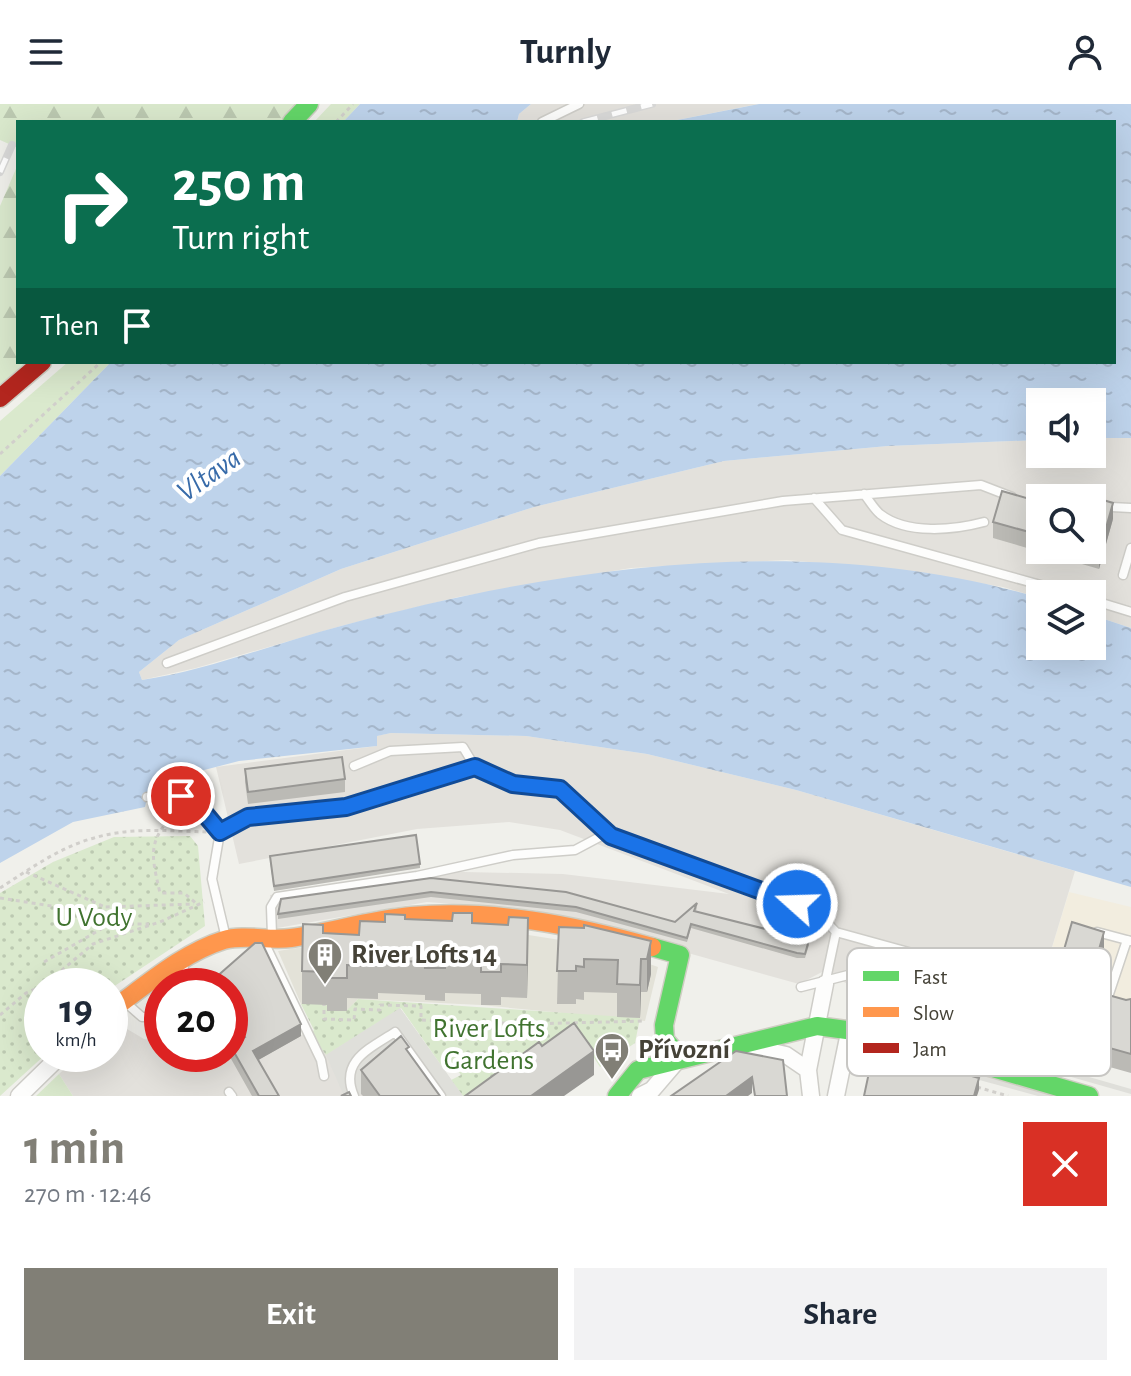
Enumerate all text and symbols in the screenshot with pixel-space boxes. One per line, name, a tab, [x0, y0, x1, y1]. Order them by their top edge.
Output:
icon: menu	[24, 30, 68, 74]
icon: person	[1063, 30, 1107, 74]
text: Turnly	[520, 34, 611, 70]
icon: right	[40, 152, 144, 256]
text: 250 m	[172, 155, 305, 211]
text: Turn right	[172, 220, 309, 256]
icon: arrive	[115, 304, 159, 348]
text: Then	[40, 311, 99, 341]
map controls	[1026, 388, 1106, 660]
button: sound	[1026, 388, 1106, 468]
water label: Vltava	[172, 443, 246, 507]
button: search	[1026, 484, 1106, 564]
button: layers	[1026, 580, 1106, 660]
pin	[147, 762, 215, 830]
icon: arrive	[159, 774, 203, 818]
position arrow	[755, 862, 839, 946]
park label: U Vody	[56, 904, 132, 932]
building icon: River Lofts 14	[306, 936, 344, 986]
place label: River Lofts 14	[351, 941, 497, 969]
legend	[847, 948, 1111, 1076]
text: Fast	[913, 966, 947, 988]
speed limit sign: 20	[144, 968, 248, 1072]
text: 19	[59, 990, 93, 1030]
text: Slow	[913, 1002, 954, 1024]
park label: River Lofts Gardens	[433, 1015, 545, 1075]
text: km/h	[55, 1030, 97, 1050]
bus stop icon: Přívozní	[593, 1031, 631, 1081]
place label: Přívozní	[638, 1036, 731, 1064]
text: Jam	[913, 1038, 947, 1060]
button: close	[1023, 1122, 1107, 1206]
text: 1 min	[24, 1125, 125, 1173]
text: 270 m · 12:46	[24, 1181, 151, 1207]
button: Exit	[24, 1268, 558, 1360]
button: Share	[574, 1268, 1107, 1360]

